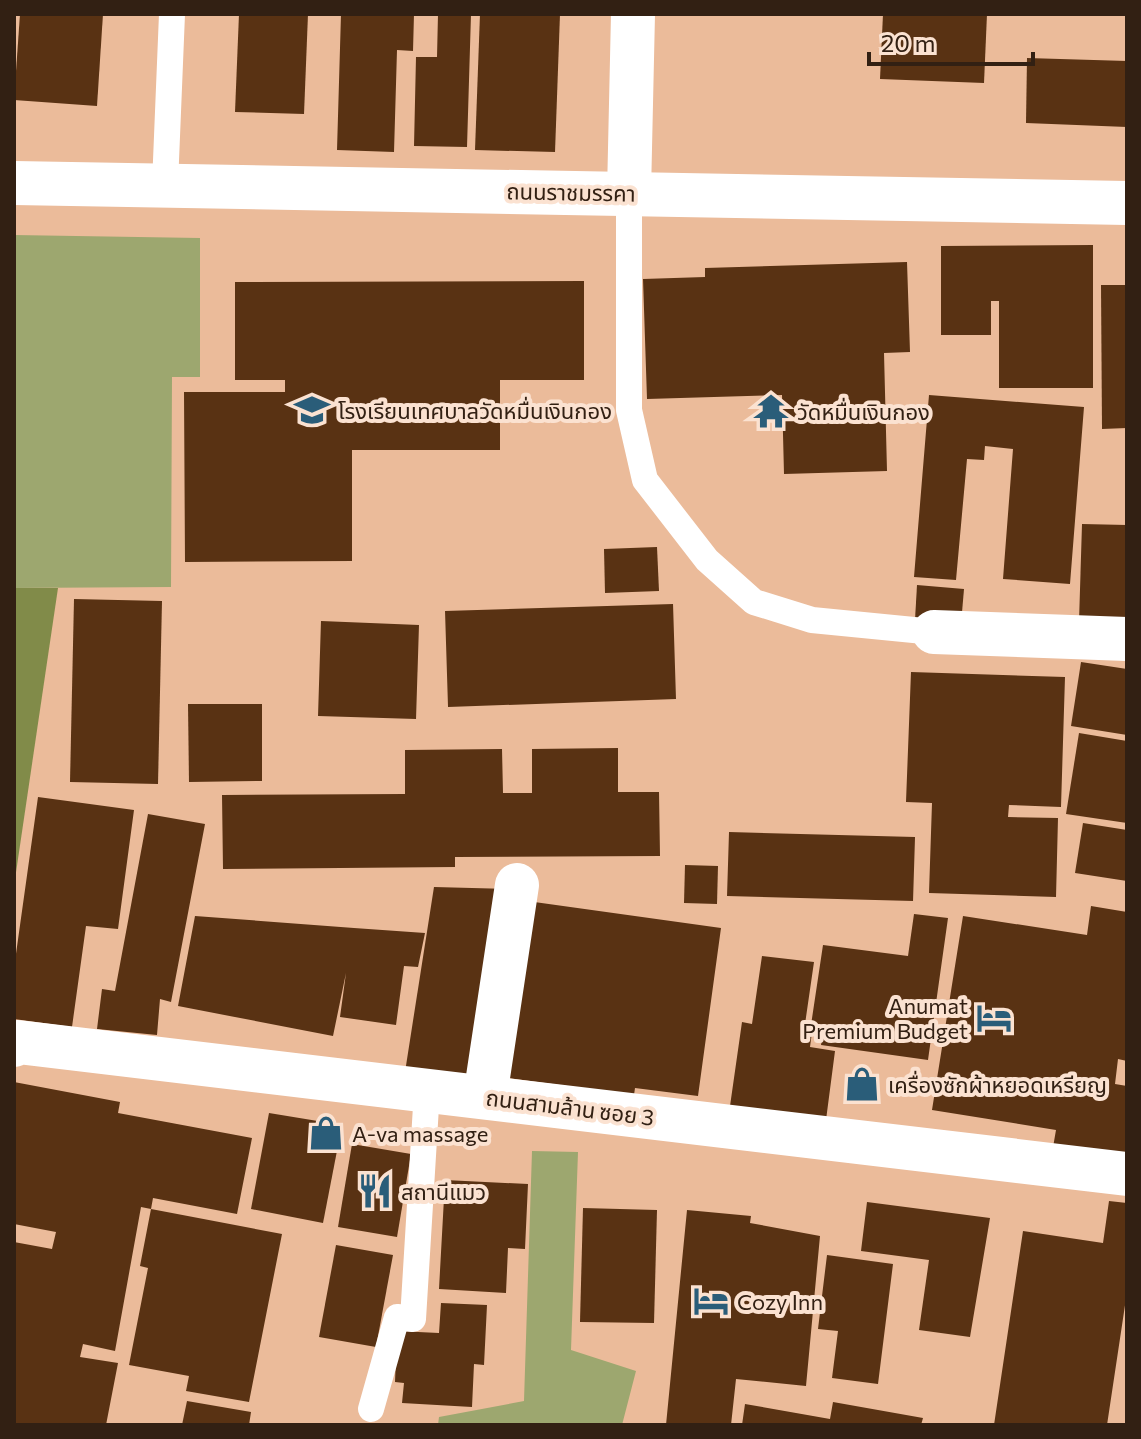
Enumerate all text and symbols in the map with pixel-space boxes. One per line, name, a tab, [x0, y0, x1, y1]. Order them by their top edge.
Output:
scale bar	[869, 16, 1033, 66]
text: 20 m	[881, 28, 935, 57]
street label: ถนนราชมรรคา	[506, 177, 636, 207]
school or university icon: โรงเรียนเทศบาลวัดหมื่นเงินกอง	[293, 391, 331, 429]
temple icon: วัดหมื่นเงินกอง	[752, 392, 790, 430]
place label: โรงเรียนเทศบาลวัดหมื่นเงินกอง	[338, 396, 612, 424]
place label: วัดหมื่นเงินกอง	[797, 397, 930, 425]
place label: Anumat Premium Budget	[802, 992, 968, 1044]
hotel icon: Anumat Premium Budget	[975, 999, 1013, 1037]
shop icon: เครื่องซักผ้าหยอดเหรียญ	[843, 1065, 881, 1103]
place label: เครื่องซักผ้าหยอดเหรียญ	[888, 1070, 1107, 1098]
street label: ถนนสามล้าน ซอย 3	[484, 1083, 656, 1131]
shop icon: A-va massage	[307, 1114, 345, 1152]
place label: A-va massage	[352, 1120, 488, 1147]
restaurant icon: สถานีแมว	[356, 1172, 394, 1210]
place label: สถานีแมว	[401, 1178, 486, 1205]
hotel icon: Cozy Inn	[692, 1282, 730, 1320]
place label: Cozy Inn	[737, 1288, 823, 1315]

